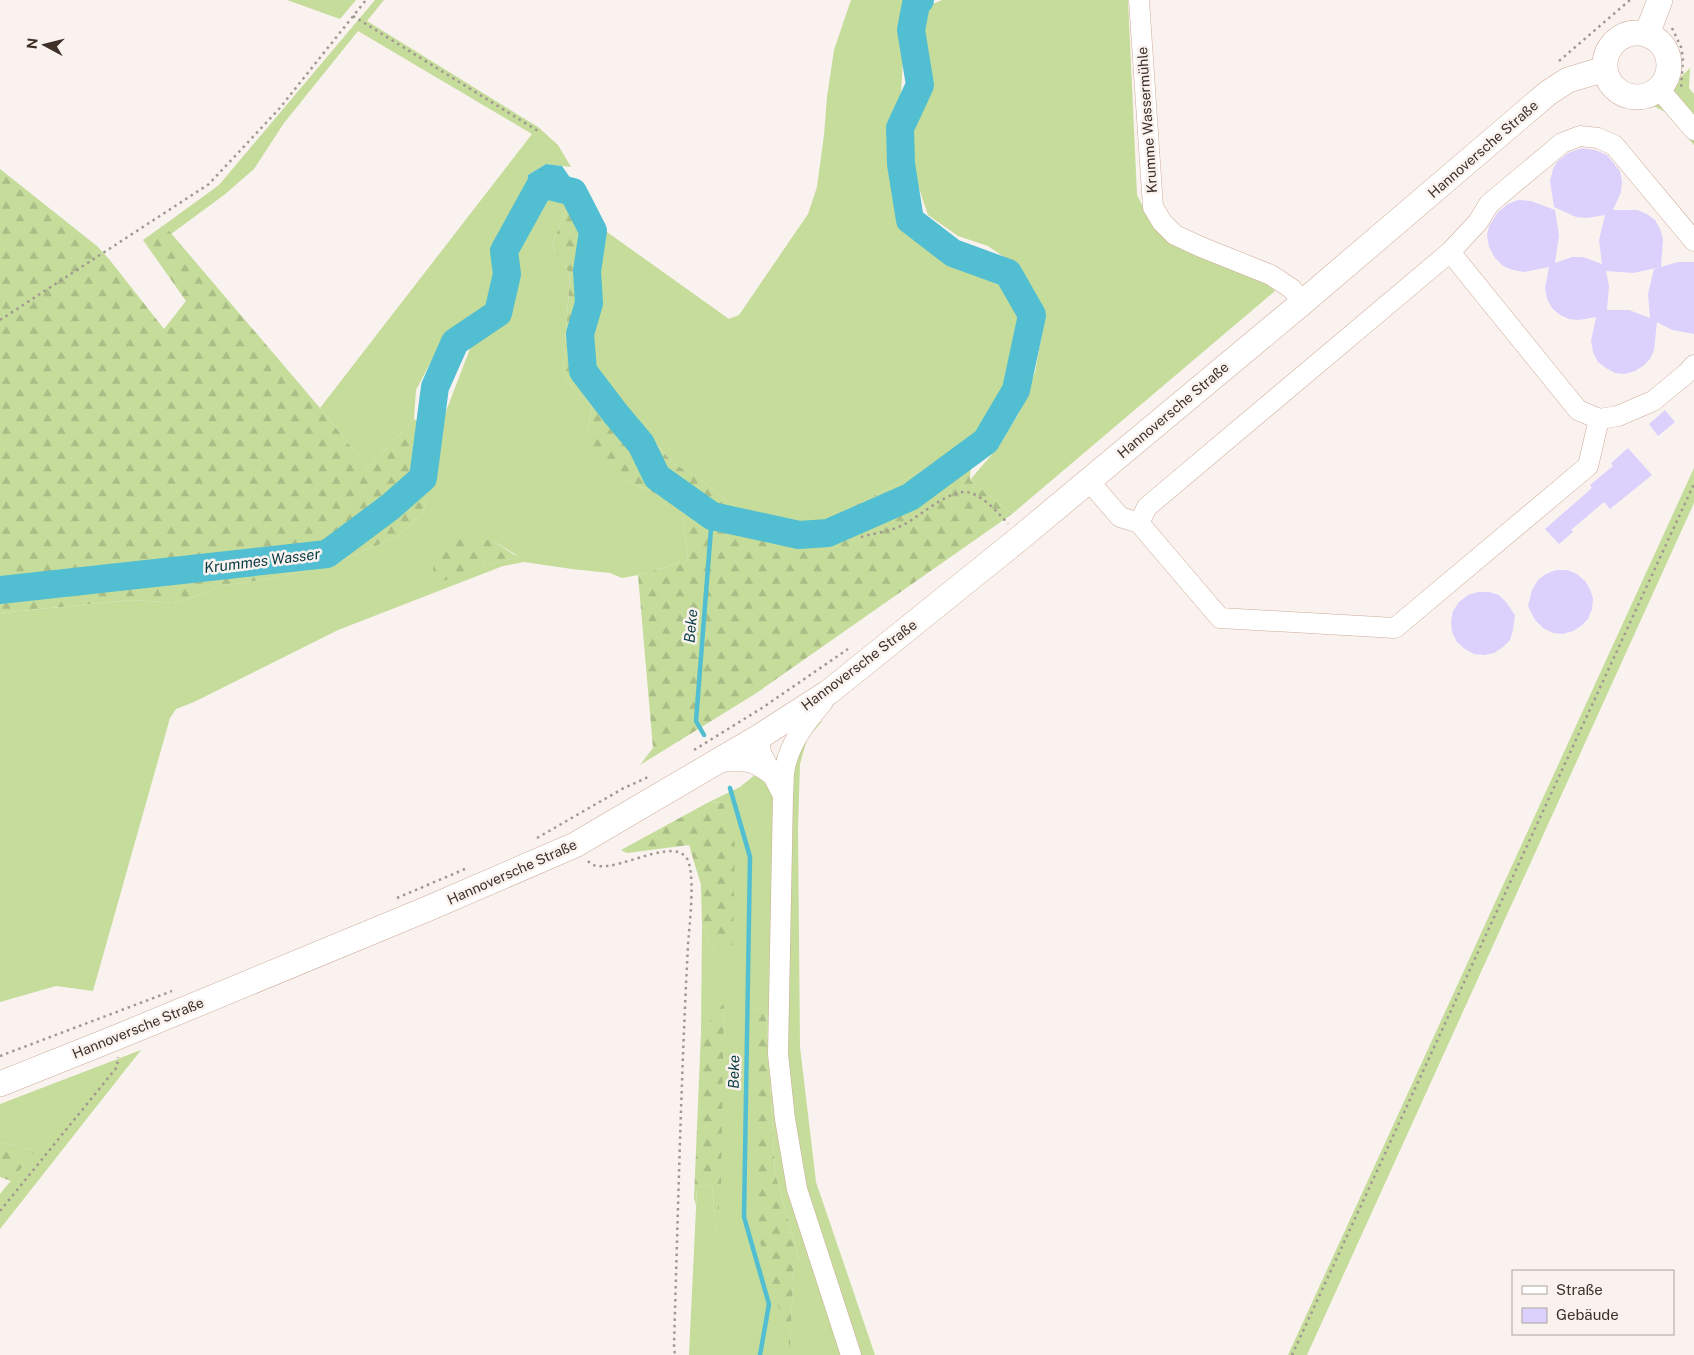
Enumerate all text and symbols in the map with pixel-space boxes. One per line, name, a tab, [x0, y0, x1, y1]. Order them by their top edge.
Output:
north arrow	[20, 20, 70, 70]
text: N	[23, 37, 41, 50]
street label: Krumme Wassermühle	[1134, 46, 1160, 194]
street label: Hannoversche Straße	[1425, 97, 1541, 201]
street label: Hannoversche Straße	[1114, 359, 1232, 461]
water label: Krummes Wasser	[203, 545, 321, 576]
water label: Beke	[681, 608, 700, 644]
street label: Hannoversche Straße	[798, 616, 920, 714]
street label: Hannoversche Straße	[445, 836, 579, 908]
street label: Hannoversche Straße	[70, 994, 206, 1062]
water label: Beke	[725, 1055, 742, 1089]
legend	[1512, 1270, 1674, 1335]
text: Straße	[1556, 1281, 1603, 1298]
text: Gebäude	[1556, 1306, 1619, 1323]

